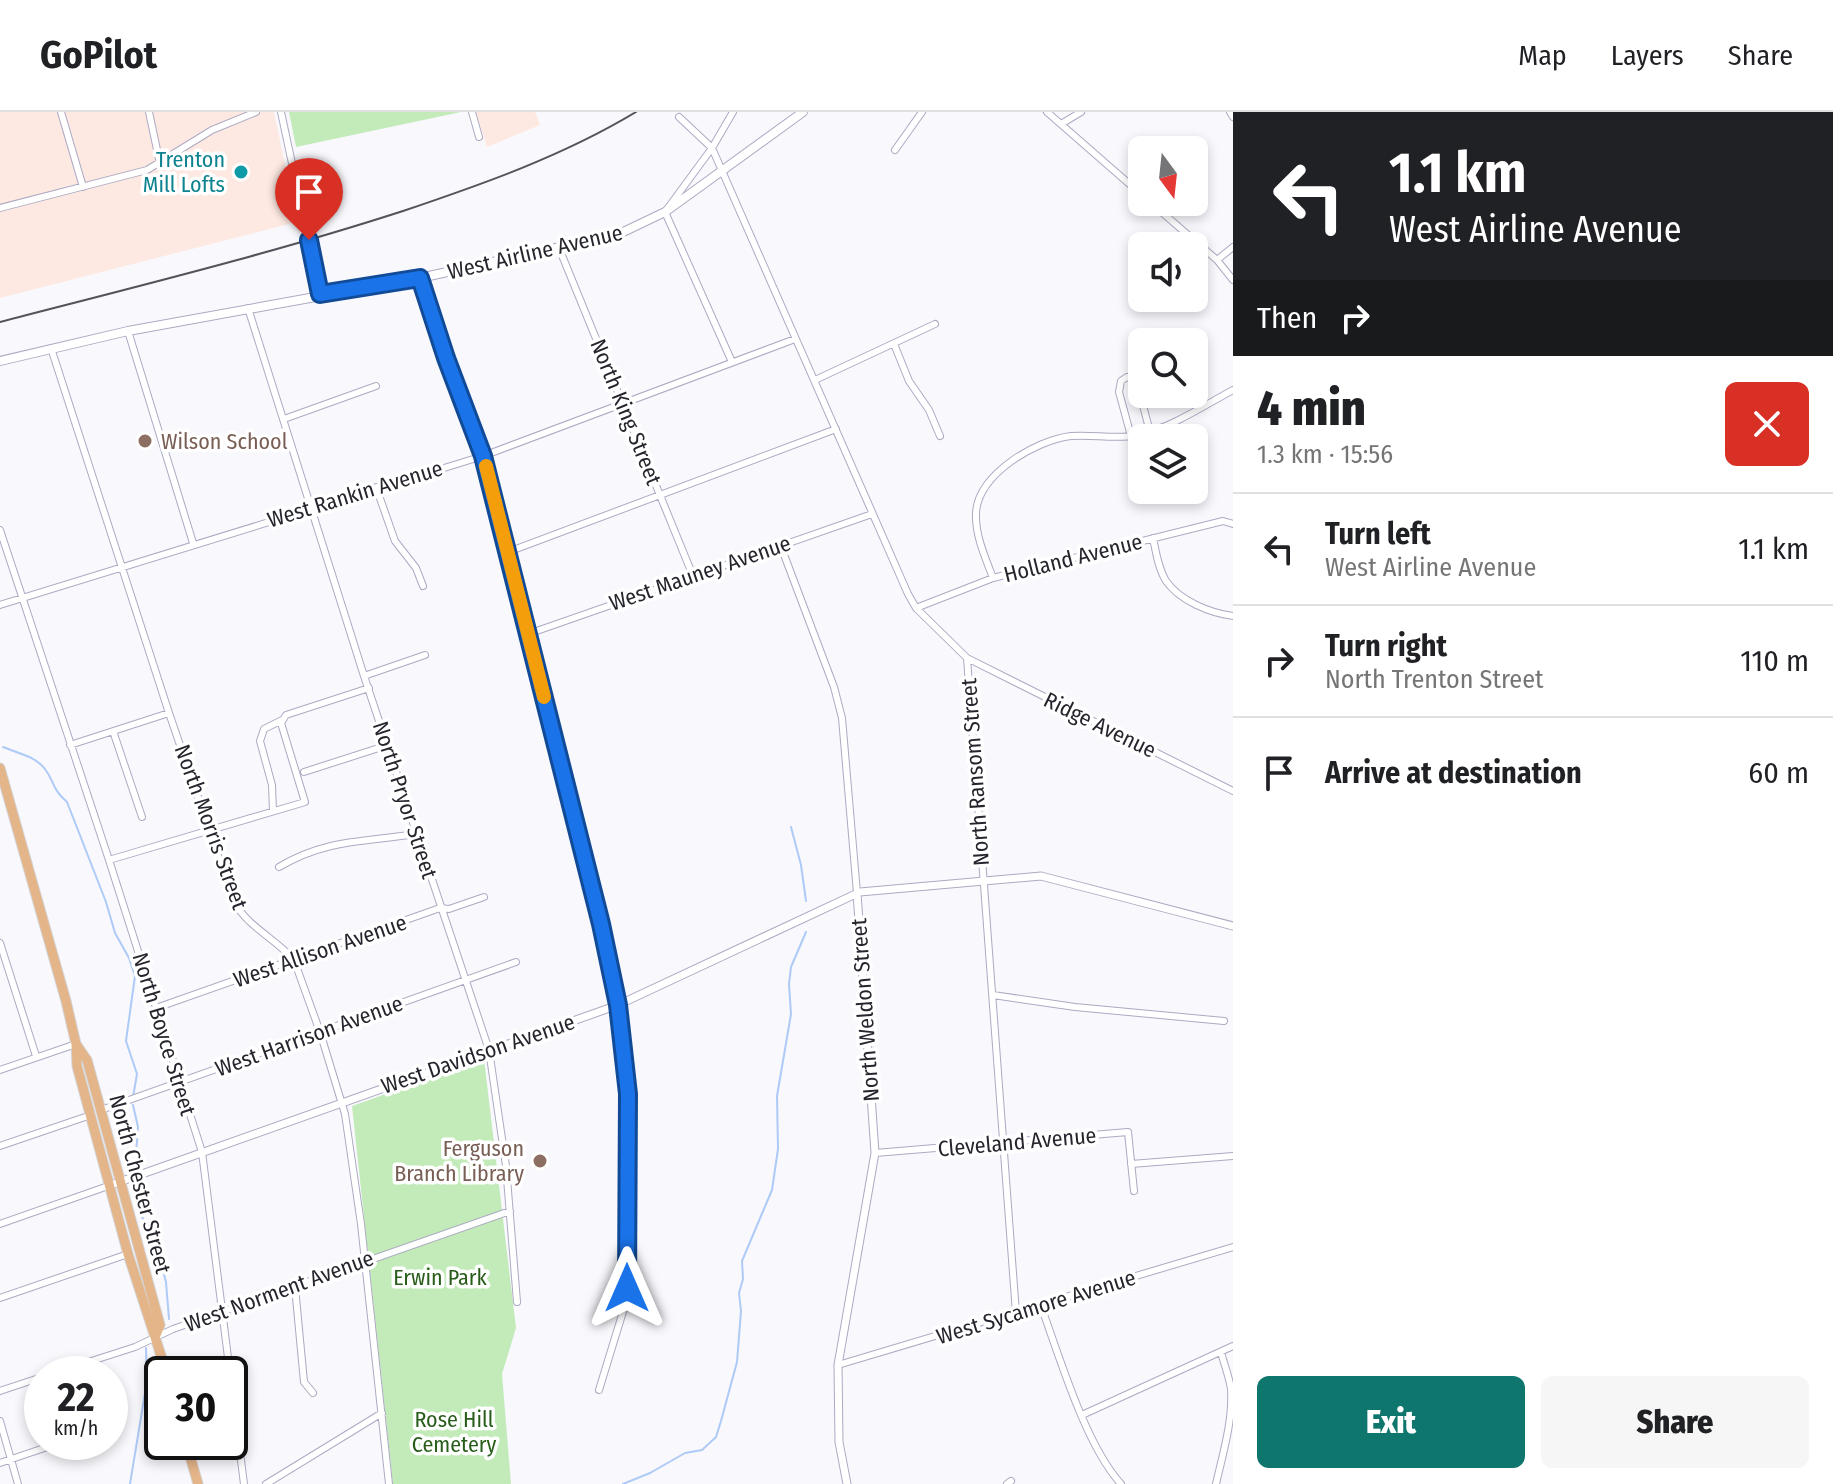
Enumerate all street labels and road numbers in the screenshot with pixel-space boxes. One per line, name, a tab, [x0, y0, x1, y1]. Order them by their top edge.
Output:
street label: West Airline Avenue	[445, 219, 625, 285]
street label: North King Street	[584, 335, 668, 490]
street label: West Rankin Avenue	[264, 455, 446, 533]
street label: Holland Avenue	[1001, 528, 1145, 588]
street label: West Mauney Avenue	[606, 529, 794, 617]
street label: North Ransom Street	[955, 677, 995, 867]
street label: Ridge Avenue	[1039, 686, 1161, 764]
street label: North Pryor Street	[367, 718, 443, 883]
street label: North Morris Street	[169, 741, 254, 914]
street label: West Allison Avenue	[230, 909, 410, 993]
street label: North Weldon Street	[845, 917, 885, 1103]
street label: North Boyce Street	[126, 949, 202, 1119]
street label: West Harrison Avenue	[211, 989, 407, 1083]
street label: West Davidson Avenue	[378, 1008, 578, 1100]
street label: North Chester Street	[103, 1092, 177, 1277]
street label: Cleveland Avenue	[937, 1122, 1097, 1162]
street label: West Norment Avenue	[181, 1244, 377, 1338]
street label: West Sycamore Avenue	[933, 1264, 1139, 1350]

